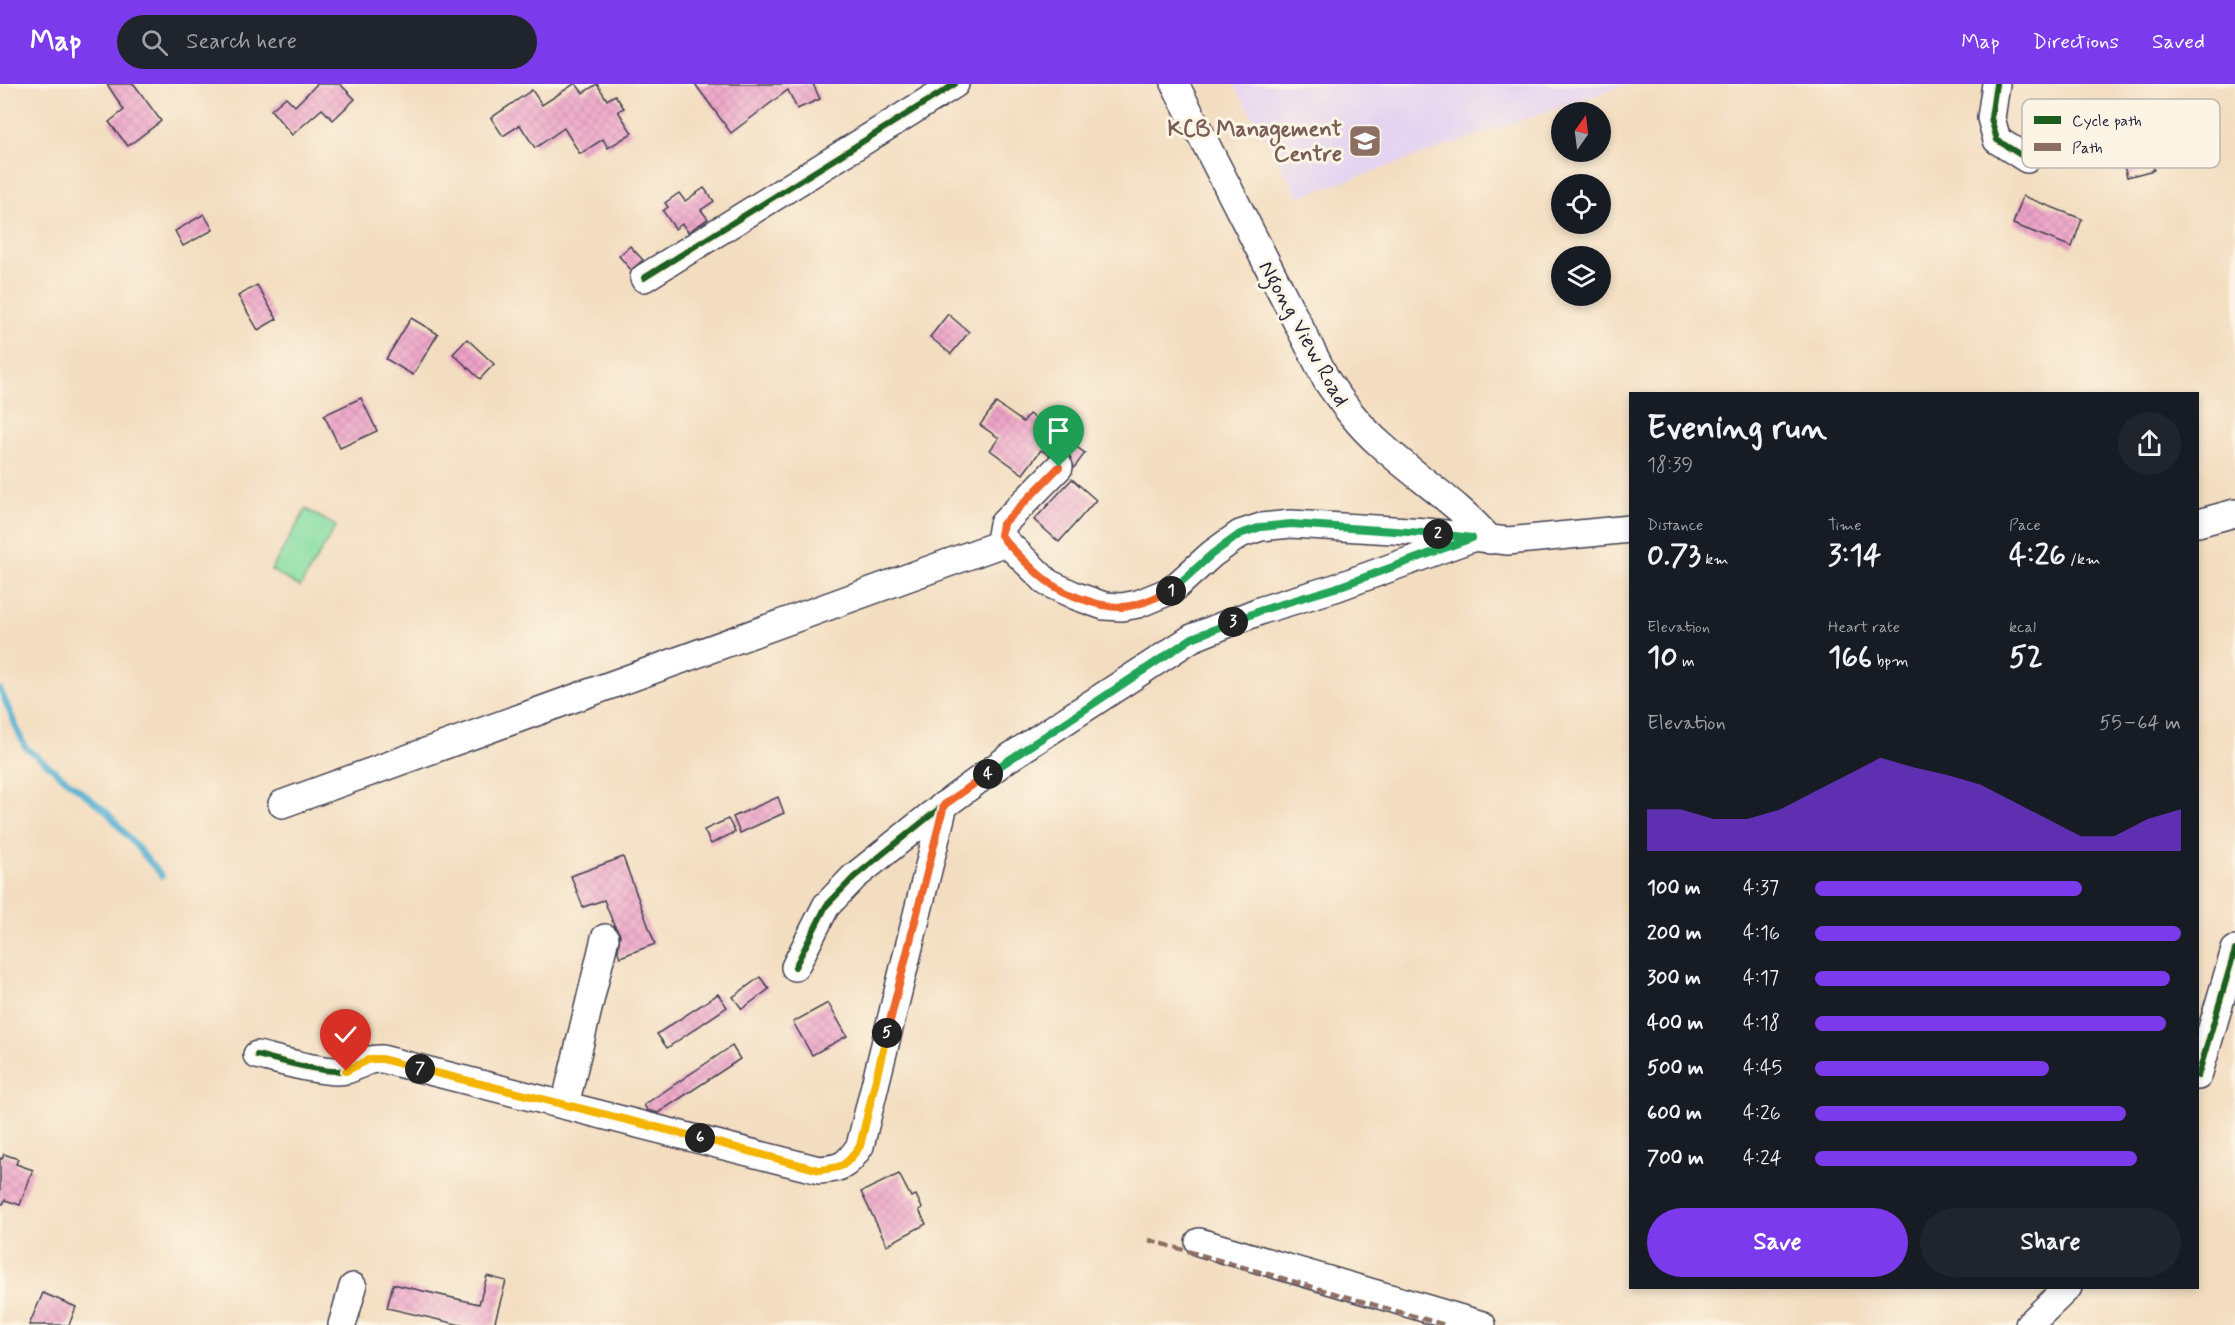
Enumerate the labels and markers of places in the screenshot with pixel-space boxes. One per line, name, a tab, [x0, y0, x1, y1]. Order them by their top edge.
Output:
place label: KCB Management Centre	[1167, 116, 1343, 169]
school or university icon: KCB Management Centre	[1347, 123, 1383, 159]
pin	[1033, 405, 1084, 467]
pin: 2	[1423, 519, 1453, 549]
pin: 1	[1156, 576, 1186, 606]
pin: 3	[1218, 607, 1248, 637]
pin: 4	[973, 759, 1003, 789]
pin	[320, 1009, 371, 1071]
pin: 5	[872, 1018, 902, 1048]
pin: 7	[405, 1054, 435, 1084]
pin: 6	[685, 1123, 715, 1153]

